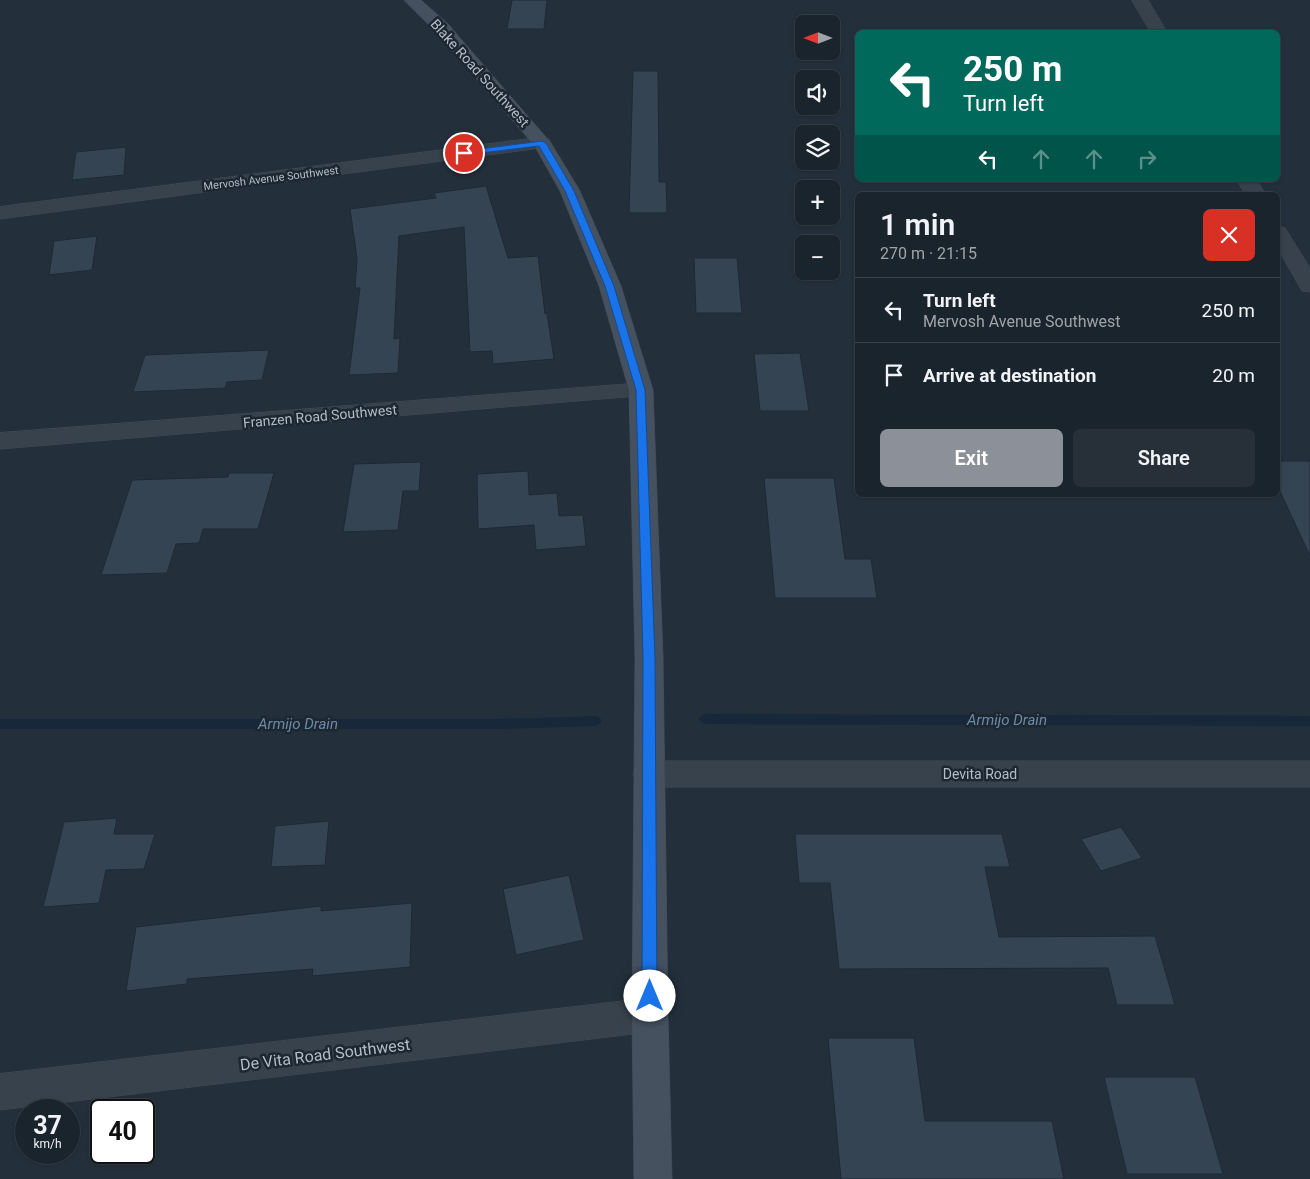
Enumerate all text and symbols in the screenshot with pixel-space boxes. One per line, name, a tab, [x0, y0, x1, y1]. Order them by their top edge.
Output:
north arrow	[795, 15, 840, 60]
map controls	[795, 15, 840, 280]
street label: Blake Road Southwest	[427, 16, 533, 130]
text: 250 m	[963, 49, 1062, 90]
icon: left	[880, 50, 945, 115]
button: sound	[795, 70, 840, 115]
text: Turn left	[963, 91, 1044, 116]
button: layers	[795, 125, 840, 170]
pin	[443, 132, 485, 174]
icon: arrive	[450, 139, 478, 167]
icon: left	[974, 145, 1002, 173]
icon: ahead	[1027, 145, 1055, 173]
icon: ahead	[1080, 145, 1108, 173]
icon: right	[1133, 145, 1161, 173]
street label: Mervosh Avenue Southwest	[203, 164, 340, 193]
button: +	[795, 180, 840, 225]
text: 1 min	[880, 207, 955, 242]
button: close	[1203, 209, 1255, 261]
button: −	[795, 235, 840, 280]
text: 270 m · 21:15	[880, 244, 977, 263]
text: Turn left	[923, 289, 996, 312]
icon: left	[880, 296, 908, 324]
text: 250 m	[1202, 299, 1255, 322]
text: Mervosh Avenue Southwest	[923, 312, 1121, 331]
icon: arrive	[880, 361, 908, 389]
text: Arrive at destination	[923, 364, 1096, 387]
text: 20 m	[1212, 364, 1255, 387]
street label: Franzen Road Southwest	[242, 401, 398, 431]
button: Exit	[880, 429, 1063, 487]
button: Share	[1073, 429, 1255, 487]
water label: Armijo Drain	[966, 711, 1047, 729]
water label: Armijo Drain	[257, 715, 338, 733]
street label: Devita Road	[943, 766, 1017, 782]
position arrow	[623, 969, 675, 1021]
street label: De Vita Road Southwest	[239, 1035, 411, 1074]
speed limit sign: 40	[90, 1099, 155, 1164]
text: 37	[33, 1111, 62, 1140]
text: km/h	[33, 1137, 62, 1151]

